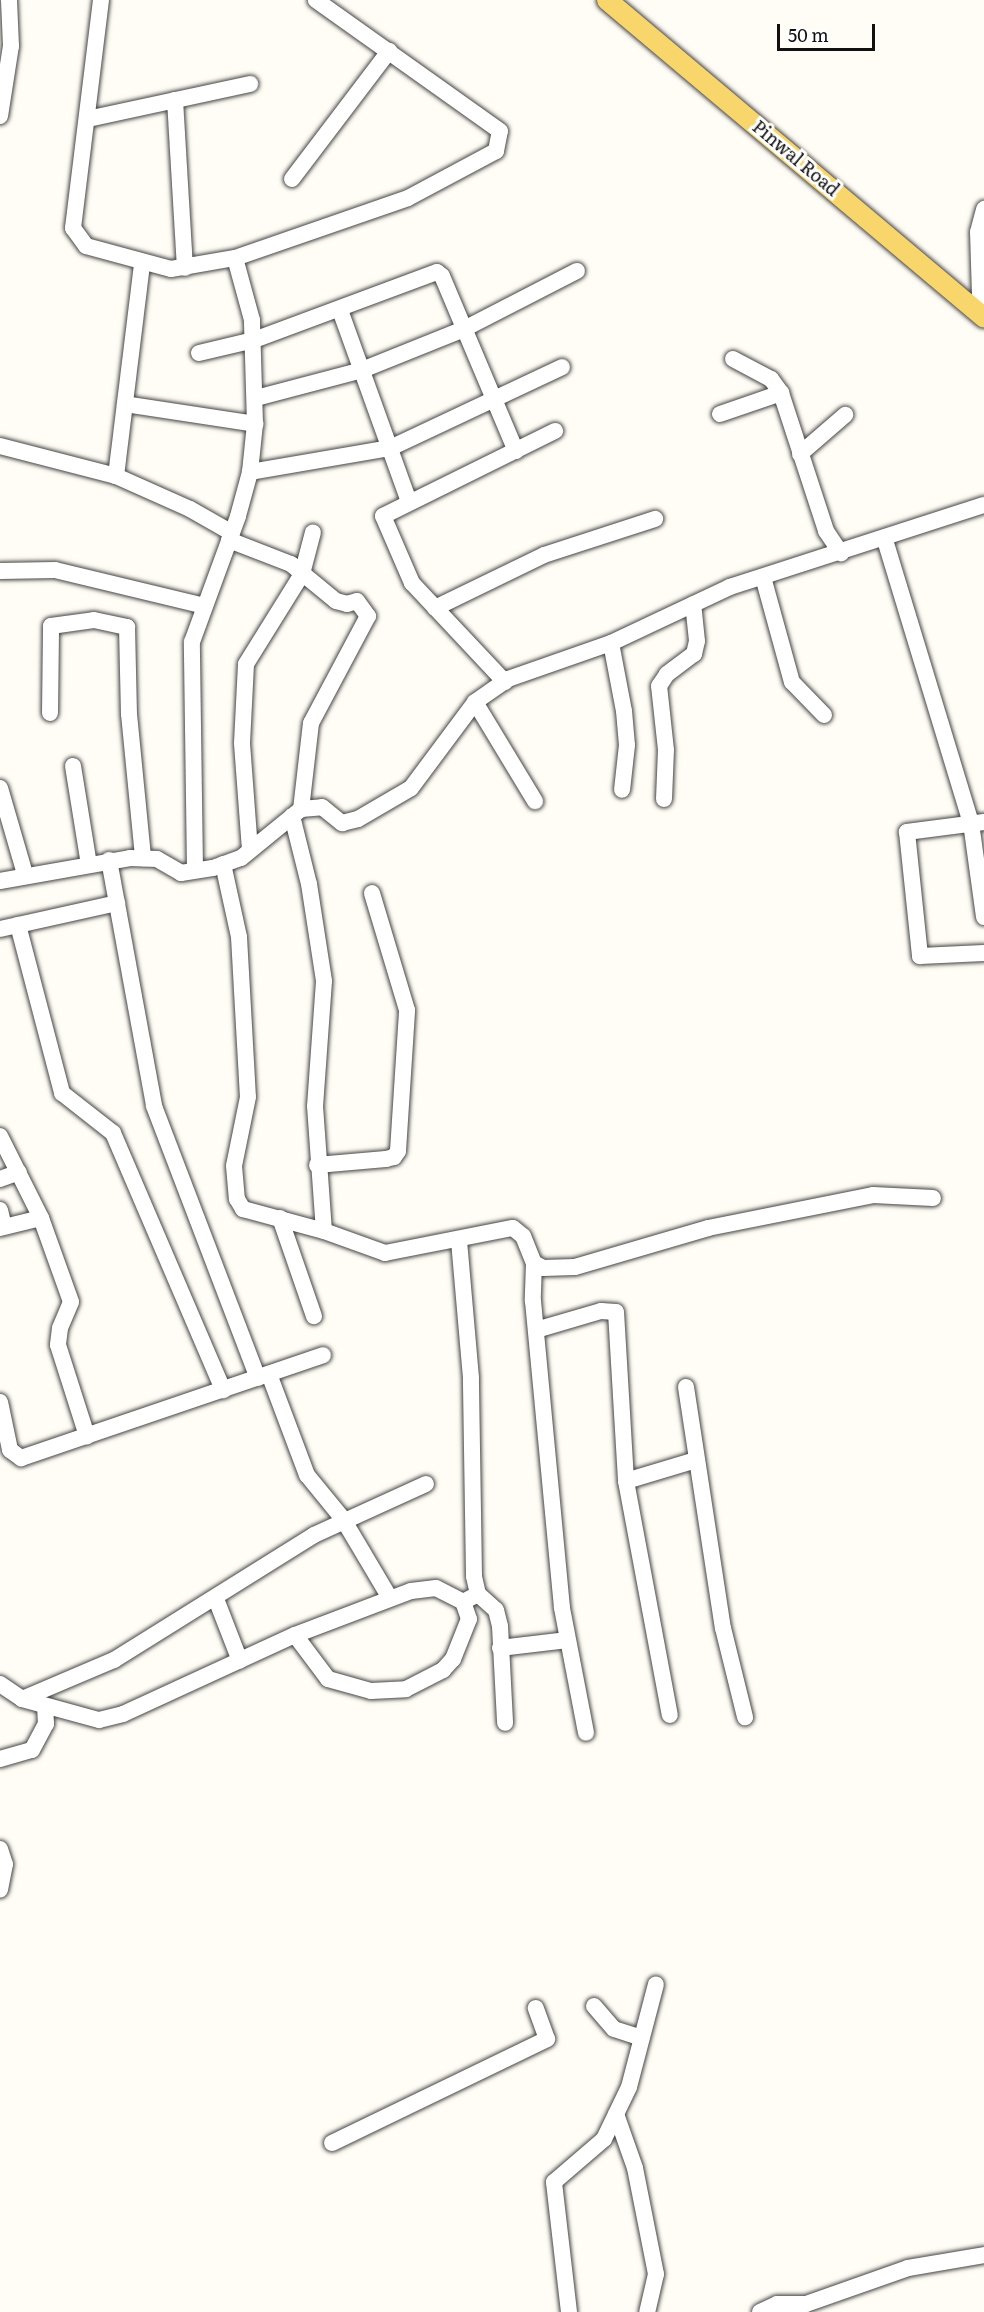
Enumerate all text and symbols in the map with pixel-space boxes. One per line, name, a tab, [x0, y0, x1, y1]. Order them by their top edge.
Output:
scale bar	[780, 12, 878, 50]
text: 50 m	[788, 21, 829, 48]
street label: Pinwal Road	[748, 116, 844, 200]

